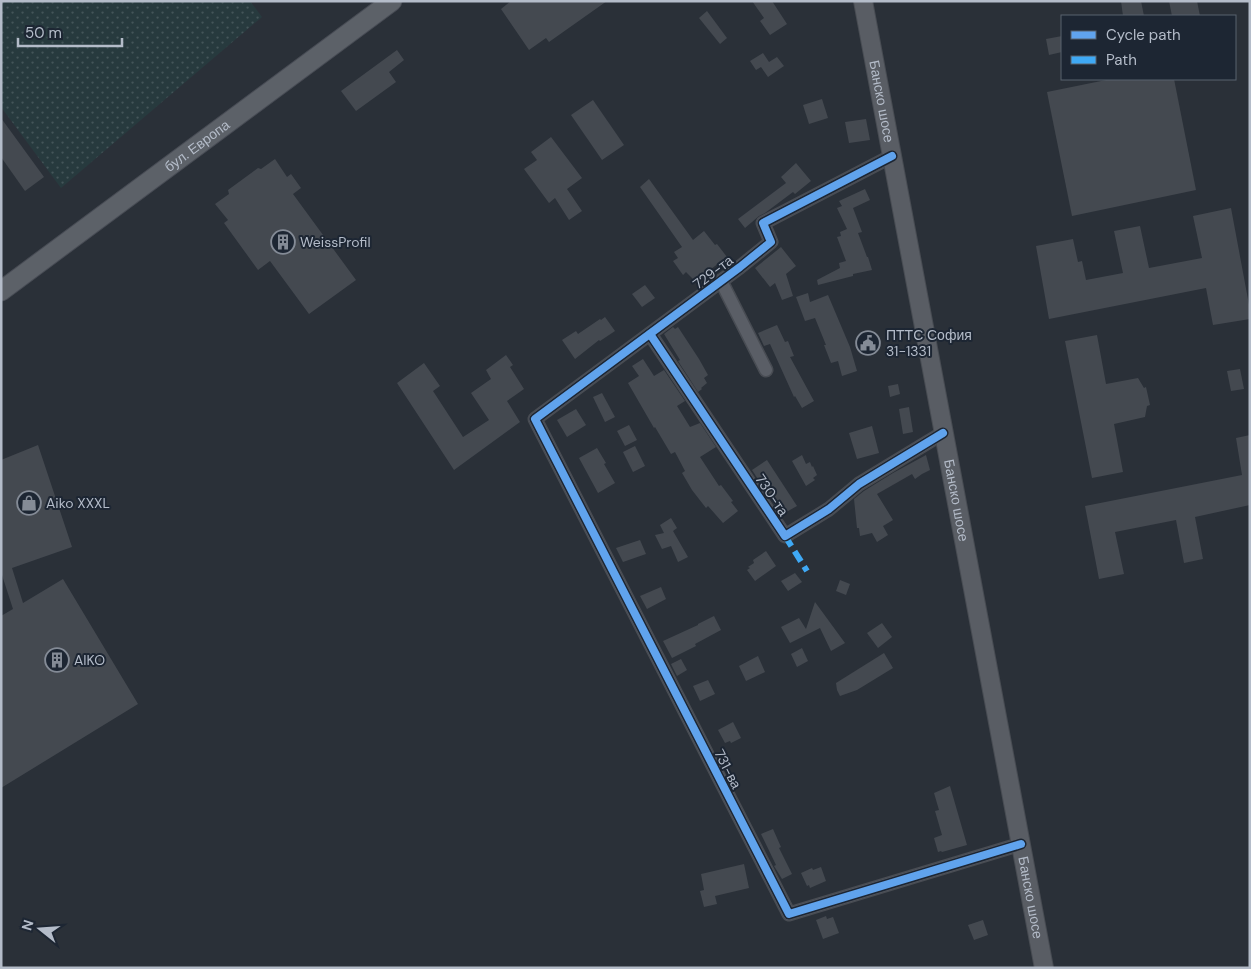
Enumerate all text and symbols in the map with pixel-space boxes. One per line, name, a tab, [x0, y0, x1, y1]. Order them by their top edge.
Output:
scale bar	[18, 15, 121, 47]
legend	[1061, 15, 1236, 80]
text: 50 m	[25, 23, 62, 43]
text: Cycle path	[1106, 25, 1181, 45]
text: Path	[1106, 50, 1137, 70]
street label: Банско шосе	[865, 59, 898, 144]
street label: бул. Европа	[161, 115, 233, 176]
building icon: WeissProfil	[270, 229, 296, 255]
place label: WeissProfil	[300, 233, 371, 251]
street label: 729-та	[689, 251, 737, 293]
place label: ПТТС София 31-1331	[886, 326, 972, 360]
public building icon: ПТТС София 31-1331	[855, 330, 881, 356]
street label: Банско шосе	[940, 458, 973, 543]
street label: 730-та	[752, 471, 793, 520]
shop icon: Aiko XXXL	[16, 490, 42, 516]
place label: Aiko XXXL	[46, 494, 110, 512]
building icon: AIKO	[44, 647, 70, 673]
place label: AIKO	[74, 651, 105, 669]
street label: 731-ва	[710, 746, 746, 792]
street label: Банско шосе	[1014, 855, 1047, 940]
north arrow	[15, 904, 65, 954]
text: N	[17, 918, 38, 933]

